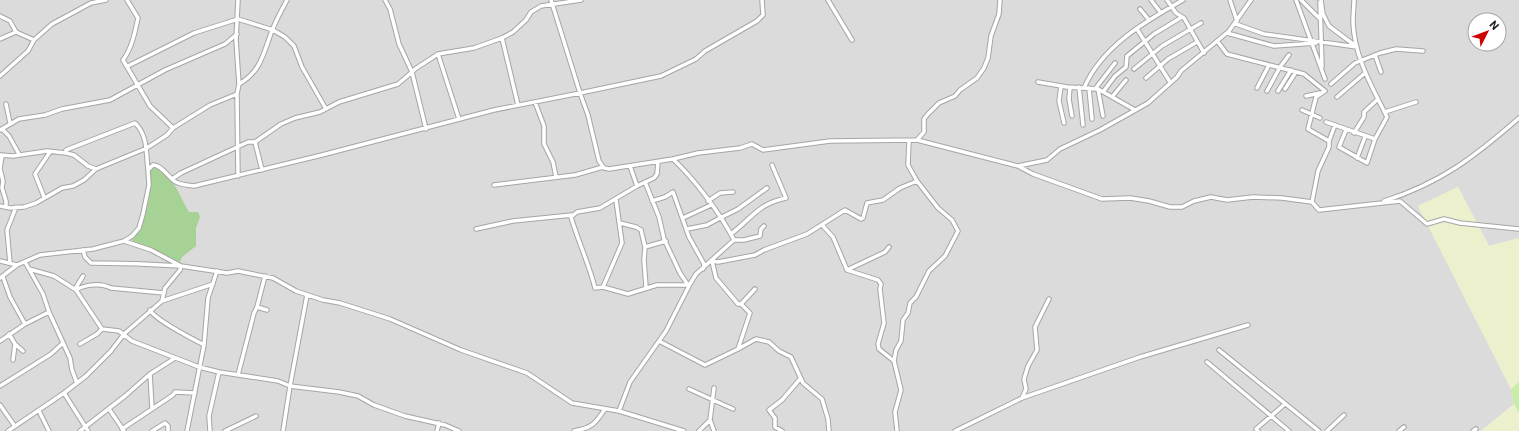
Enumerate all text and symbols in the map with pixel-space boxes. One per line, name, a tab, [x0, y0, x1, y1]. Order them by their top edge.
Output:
north arrow	[1467, 12, 1507, 52]
text: N	[1487, 18, 1502, 33]

